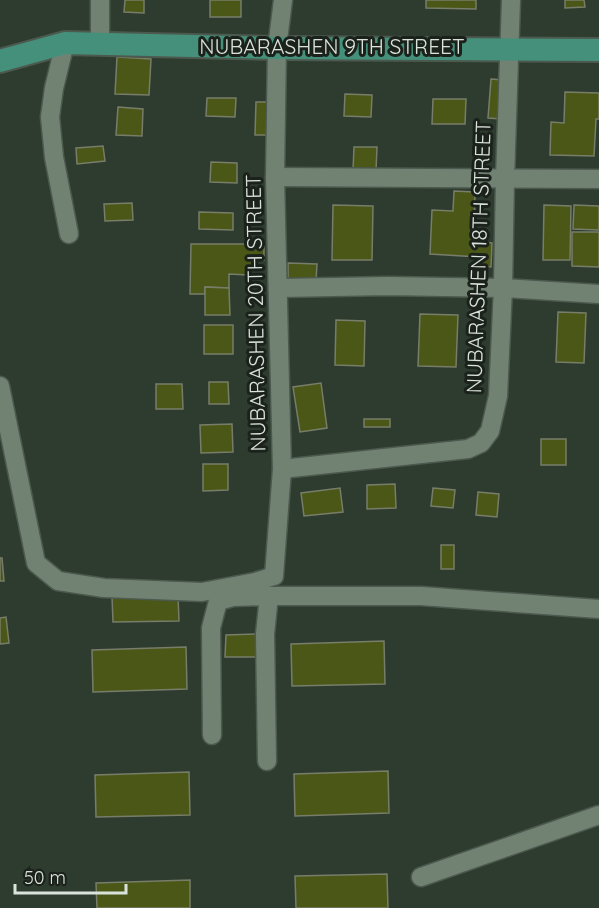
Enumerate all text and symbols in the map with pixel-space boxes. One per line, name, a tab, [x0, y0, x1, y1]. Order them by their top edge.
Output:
street label: NUBARASHEN 9TH STREET	[199, 33, 465, 59]
street label: NUBARASHEN 18TH STREET	[460, 120, 496, 394]
street label: NUBARASHEN 20TH STREET	[240, 174, 270, 452]
scale bar	[15, 857, 126, 895]
text: 50 m	[24, 866, 66, 889]

